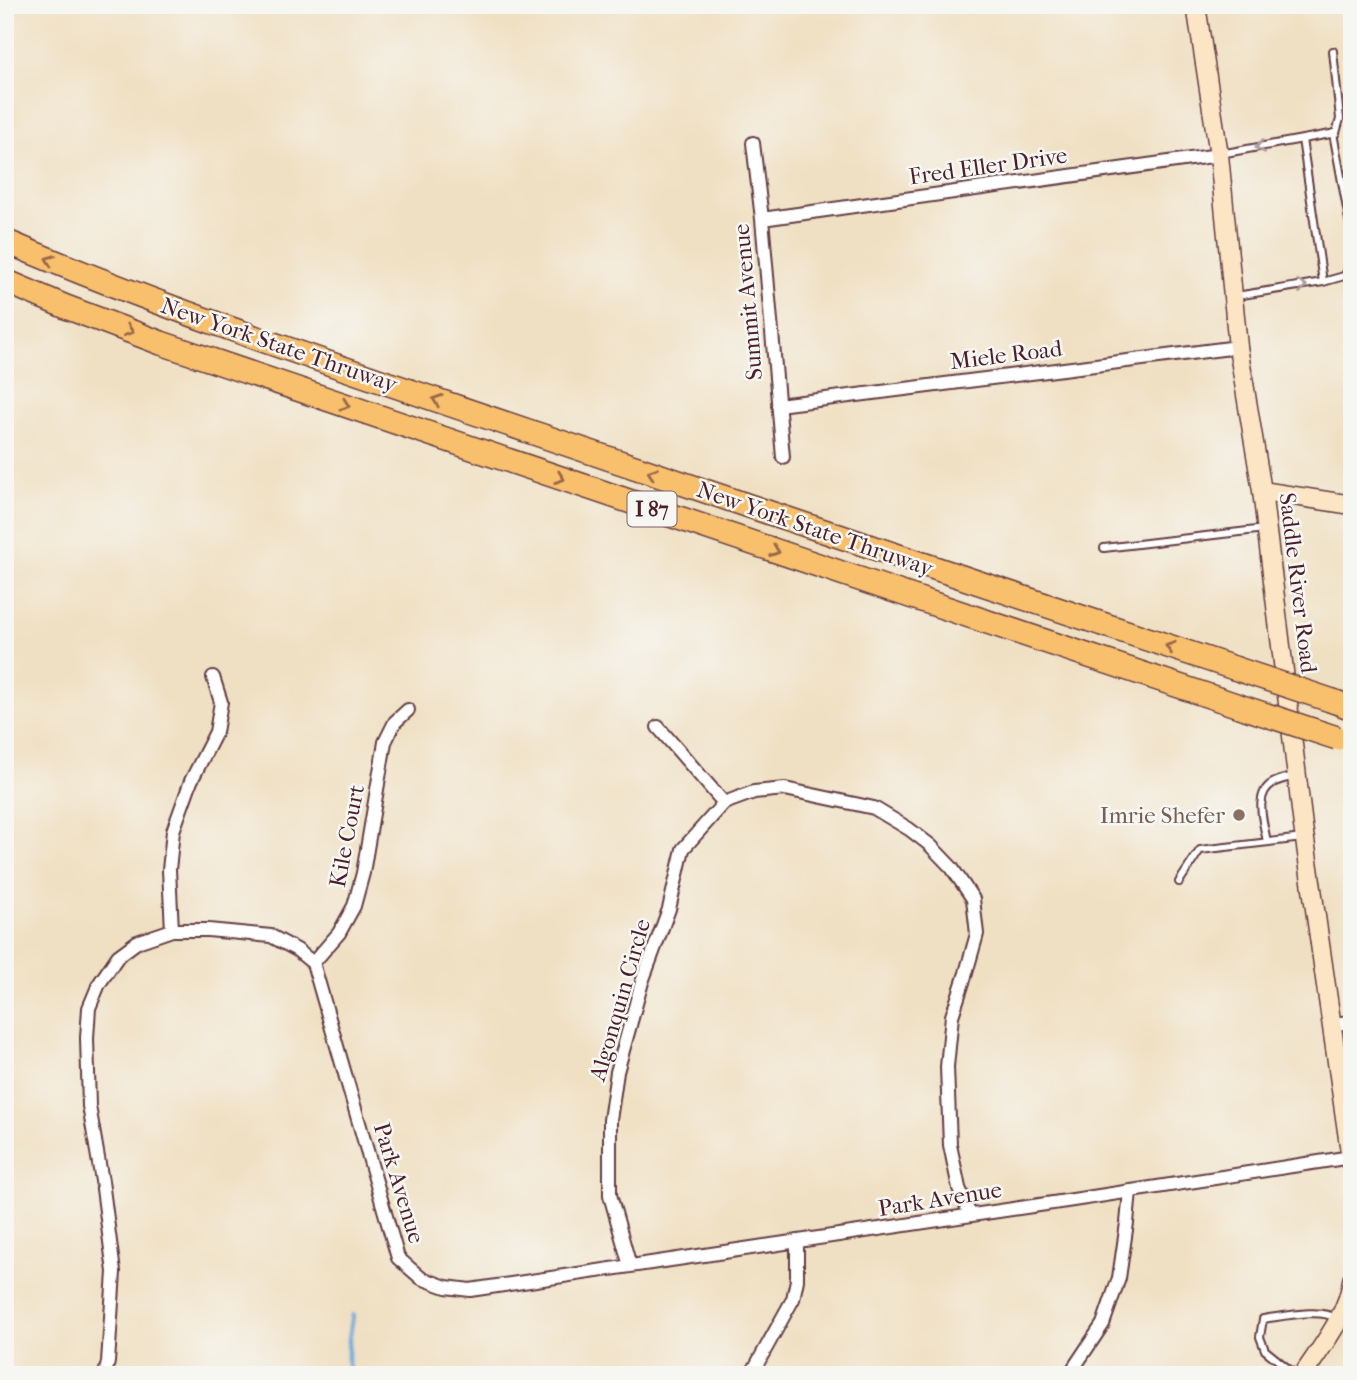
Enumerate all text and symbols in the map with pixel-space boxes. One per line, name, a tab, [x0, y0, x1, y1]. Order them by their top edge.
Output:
one-way arrow	[1254, 138, 1266, 153]
street label: Fred Eller Drive	[907, 142, 1069, 190]
street label: Summit Avenue	[728, 223, 768, 381]
one-way arrow	[45, 254, 57, 268]
one-way arrow	[1296, 279, 1308, 294]
street label: New York State Thruway	[157, 292, 401, 398]
one-way arrow	[123, 322, 135, 336]
street label: Miele Road	[948, 335, 1064, 375]
one-way arrow	[431, 394, 443, 408]
one-way arrow	[338, 397, 350, 411]
one-way arrow	[646, 467, 659, 481]
one-way arrow	[553, 470, 566, 484]
street label: New York State Thruway	[693, 476, 937, 582]
road number: I 87	[628, 491, 676, 526]
street label: Saddle River Road	[1274, 491, 1323, 675]
one-way arrow	[769, 543, 781, 557]
one-way arrow	[1164, 641, 1176, 655]
street label: Kile Court	[324, 782, 370, 890]
place label: Imrie Shefer	[1100, 802, 1225, 829]
marker: Imrie Shefer	[1231, 807, 1247, 823]
street label: Algonquin Circle	[584, 916, 656, 1085]
street label: Park Avenue	[368, 1119, 430, 1247]
street label: Park Avenue	[876, 1176, 1004, 1222]

